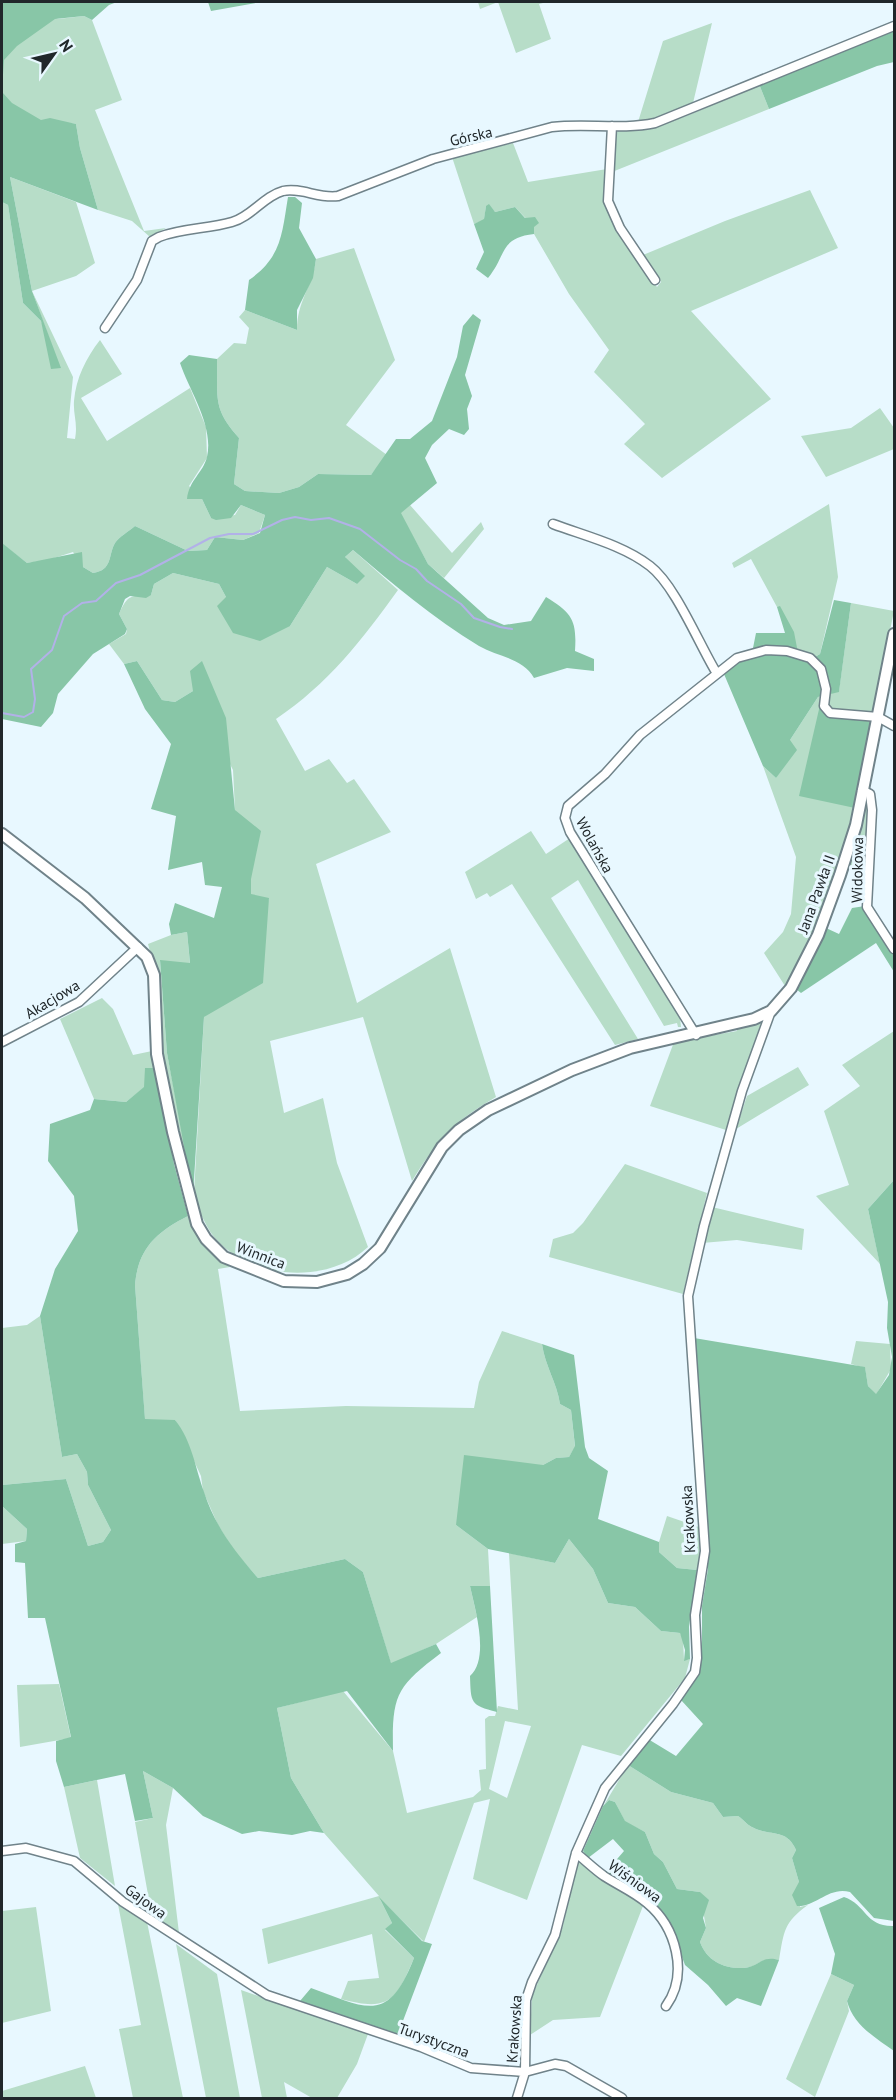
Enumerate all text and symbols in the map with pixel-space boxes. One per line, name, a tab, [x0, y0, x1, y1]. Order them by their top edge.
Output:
north arrow	[24, 24, 84, 84]
text: N	[55, 36, 78, 56]
street label: Górska	[448, 122, 494, 150]
street label: Wolańska	[572, 814, 618, 876]
street label: Widokowa	[847, 837, 867, 903]
street label: Jana Pawła II	[793, 852, 839, 937]
street label: Akacjowa	[21, 975, 83, 1023]
street label: Winnica	[234, 1237, 288, 1273]
street label: Krakowska	[677, 1484, 699, 1554]
street label: Wiśniowa	[605, 1855, 665, 1907]
street label: Gajowa	[121, 1880, 171, 1922]
street label: Krakowska	[502, 1994, 526, 2064]
street label: Turystyczna	[396, 2018, 472, 2062]

